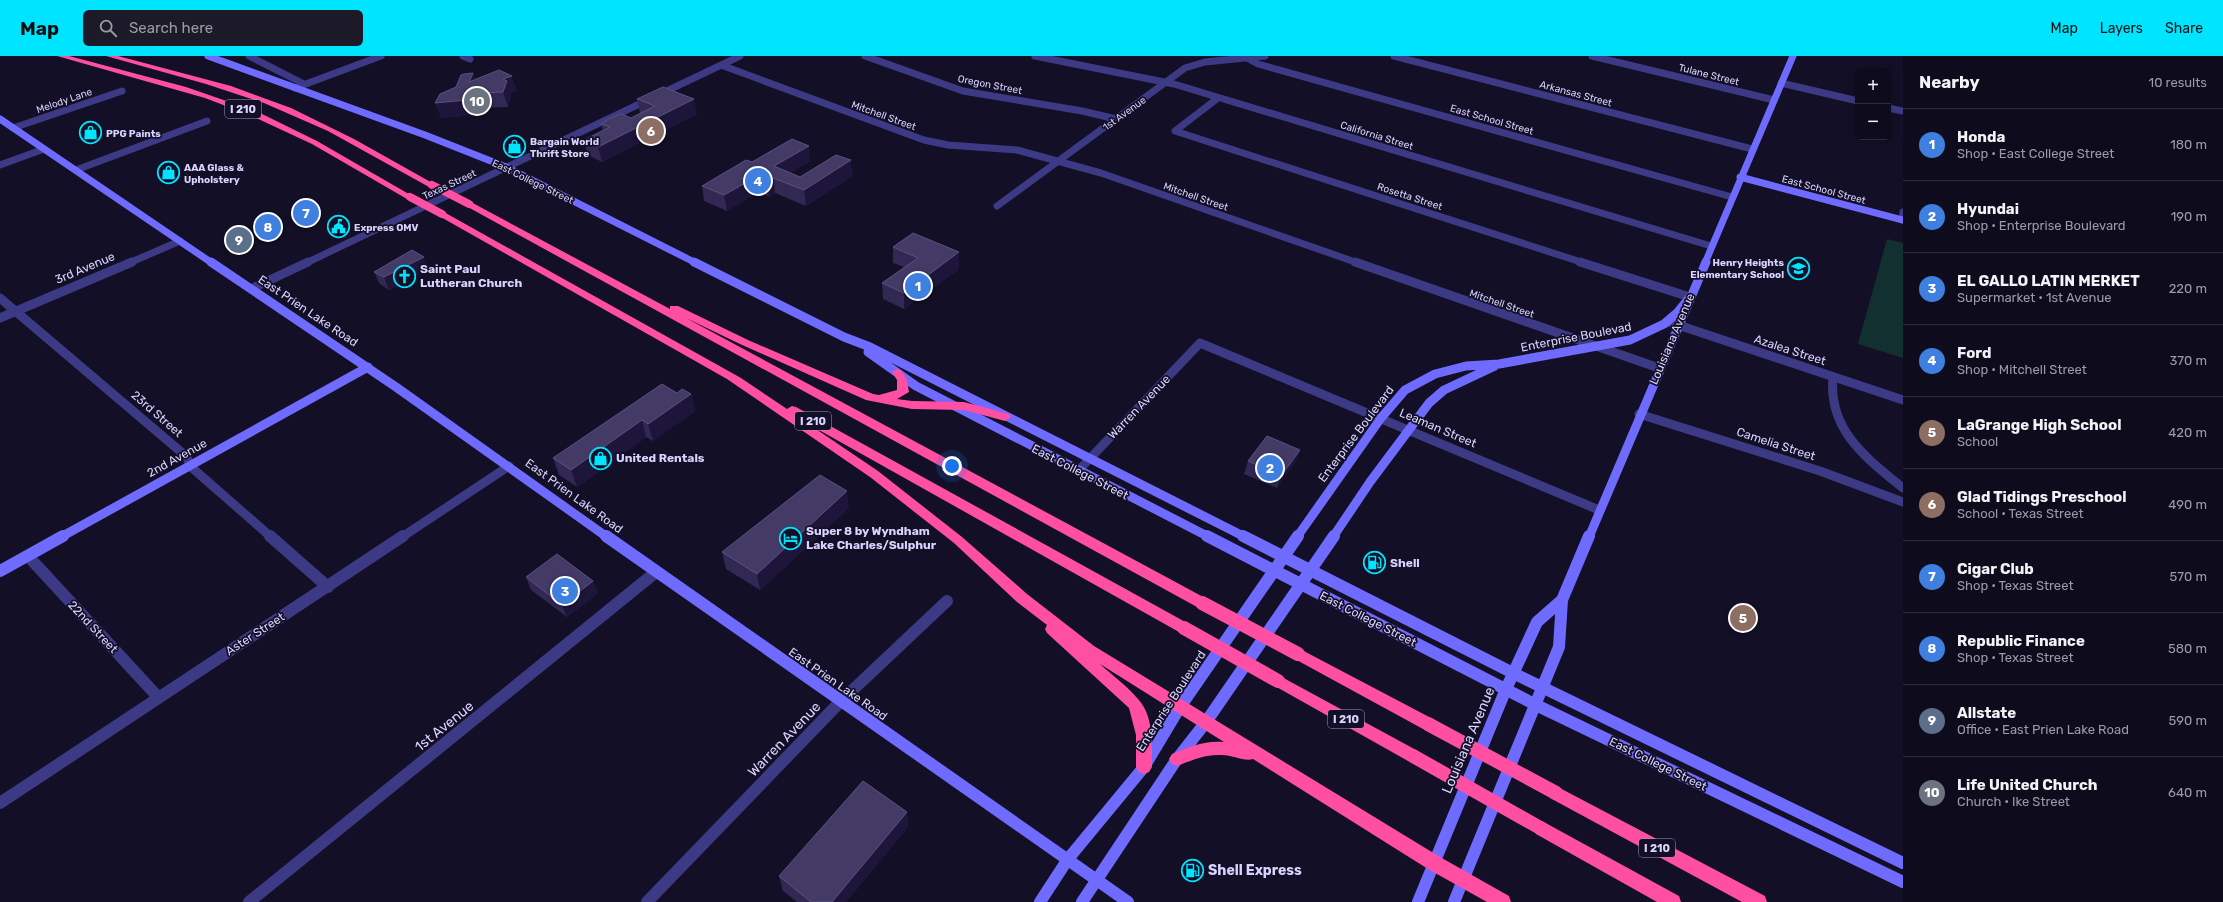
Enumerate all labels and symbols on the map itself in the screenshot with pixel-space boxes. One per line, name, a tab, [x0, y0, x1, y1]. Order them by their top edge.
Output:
street label: Tulane Street	[1677, 62, 1740, 88]
street label: Oregon Street	[957, 73, 1023, 97]
street label: Arkansas Street	[1538, 79, 1613, 109]
street label: Melody Lane	[35, 86, 94, 116]
pin: 10	[464, 86, 490, 116]
street label: 1st Avenue	[1101, 94, 1149, 134]
street label: Mitchell Street	[850, 99, 918, 133]
road number: I 210	[225, 100, 261, 118]
street label: East School Street	[1449, 102, 1535, 138]
pin: 6	[638, 116, 664, 146]
street label: California Street	[1339, 119, 1415, 153]
shop icon: PPG Paints	[77, 120, 103, 146]
place label: PPG Paints	[106, 128, 161, 140]
shop icon: Bargain World Thrift Store	[502, 134, 528, 160]
place label: Bargain World Thrift Store	[530, 136, 599, 160]
street label: East College Street	[490, 157, 575, 207]
shop icon: AAA Glass & Upholstery	[155, 160, 181, 186]
place label: AAA Glass & Upholstery	[184, 162, 245, 186]
pin: 4	[745, 166, 771, 196]
street label: Texas Street	[421, 167, 478, 203]
street label: East School Street	[1781, 173, 1867, 207]
street label: Mitchell Street	[1162, 180, 1230, 214]
street label: Rosetta Street	[1376, 181, 1444, 213]
pin: 7	[293, 198, 319, 228]
pin: 8	[255, 212, 281, 242]
public building icon: Express OMV	[325, 214, 351, 240]
place label: Express OMV	[354, 222, 419, 234]
pin: 9	[226, 225, 252, 255]
street label: 3rd Avenue	[53, 249, 117, 287]
school or university icon: Henry Heights Elementary School	[1786, 255, 1812, 281]
place label: Henry Heights Elementary School	[1690, 257, 1784, 281]
place label: Saint Paul Lutheran Church	[420, 262, 522, 290]
church icon: Saint Paul Lutheran Church	[391, 263, 417, 289]
pin: 1	[905, 271, 931, 301]
street label: East Prien Lake Road	[256, 272, 360, 350]
street label: Mitchell Street	[1468, 287, 1536, 321]
street label: Louisiana Avenue	[1646, 291, 1698, 387]
street label: Enterprise Boulevad	[1519, 319, 1633, 355]
street label: Azalea Street	[1752, 332, 1828, 368]
street label: Warren Avenue	[1105, 372, 1173, 442]
street label: Enterprise Boulevard	[1315, 383, 1397, 485]
street label: 23rd Street	[128, 388, 186, 440]
street label: Leaman Street	[1397, 406, 1479, 451]
road number: I 210	[795, 412, 831, 430]
street label: Camelia Street	[1735, 425, 1817, 463]
street label: 2nd Avenue	[145, 436, 210, 480]
street label: East College Street	[1029, 442, 1131, 503]
shop icon: United Rentals	[587, 445, 613, 471]
place label: United Rentals	[616, 451, 705, 465]
pin: 2	[1257, 453, 1283, 483]
street label: East Prien Lake Road	[523, 456, 625, 536]
your location	[942, 456, 962, 476]
place label: Super 8 by Wyndham Lake Charles/Sulphur	[806, 524, 937, 552]
hotel icon: Super 8 by Wyndham Lake Charles/Sulphur	[778, 525, 804, 551]
fuel station icon: Shell	[1361, 550, 1387, 576]
place label: Shell	[1390, 556, 1420, 570]
pin: 3	[552, 576, 578, 606]
street label: East College Street	[1317, 589, 1419, 650]
street label: 22nd Street	[65, 598, 121, 656]
pin: 5	[1730, 603, 1756, 633]
street label: Aster Street	[223, 610, 287, 658]
street label: East Prien Lake Road	[786, 645, 890, 723]
street label: Enterprise Boulevard	[1133, 648, 1209, 754]
street label: Louisiana Avenue	[1438, 684, 1499, 796]
street label: 1st Avenue	[411, 697, 477, 755]
street label: Warren Avenue	[744, 698, 824, 780]
road number: I 210	[1328, 710, 1364, 728]
street label: East College Street	[1607, 734, 1709, 794]
road number: I 210	[1639, 839, 1675, 857]
fuel station icon: Shell Express	[1179, 857, 1205, 883]
place label: Shell Express	[1208, 862, 1302, 879]

